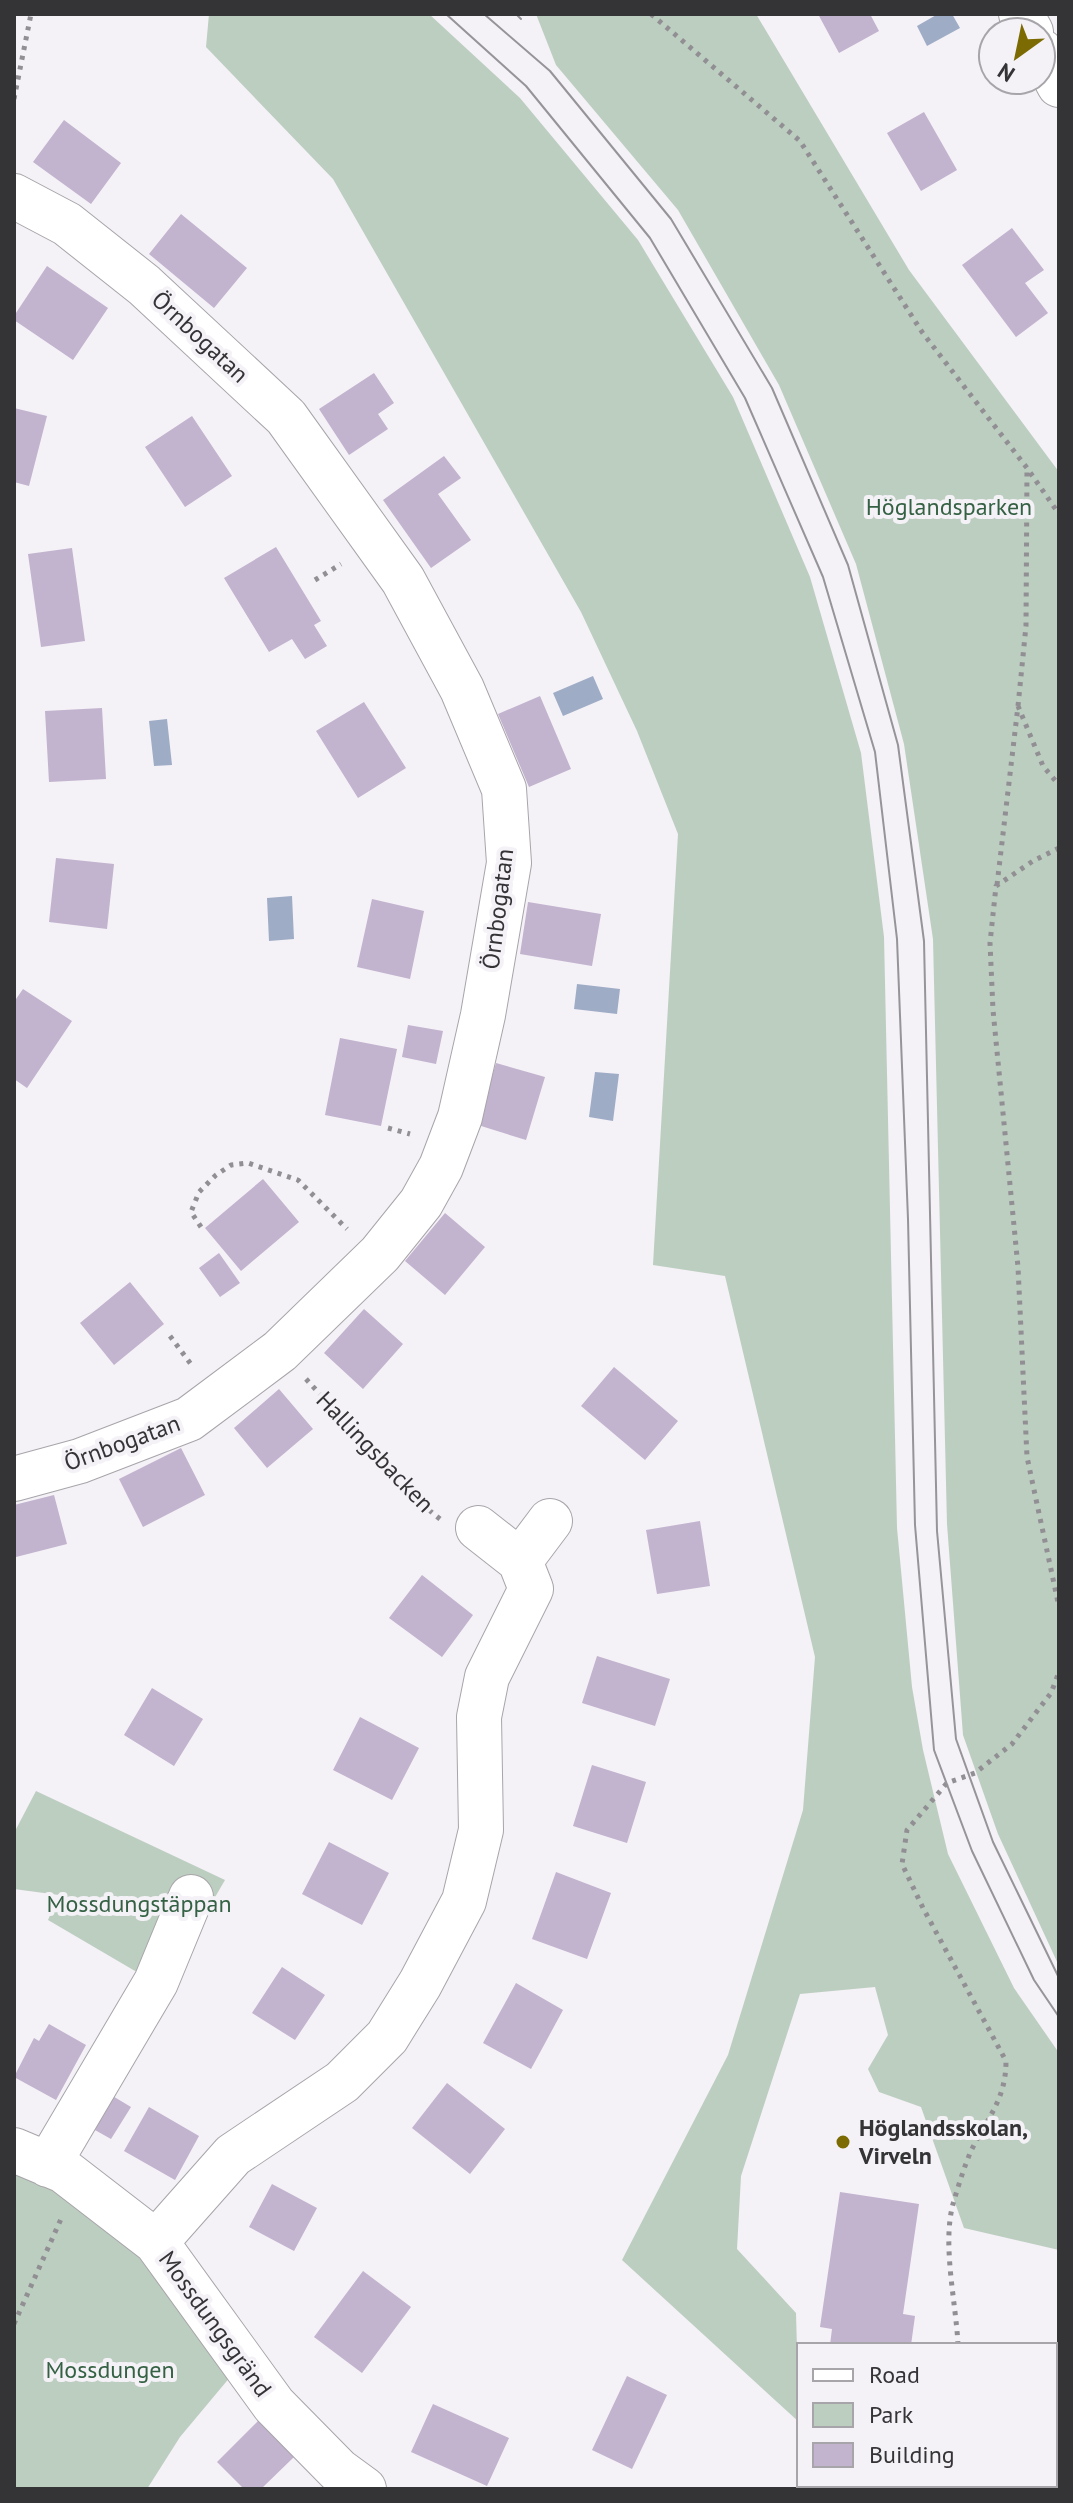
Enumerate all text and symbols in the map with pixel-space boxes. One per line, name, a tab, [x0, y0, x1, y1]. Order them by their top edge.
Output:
north arrow	[977, 16, 1057, 96]
text: N	[992, 57, 1020, 88]
street label: Örnbogatan	[145, 284, 255, 389]
park label: Höglandsparken	[866, 491, 1032, 522]
street label: Örnbogatan	[475, 847, 520, 971]
street label: Hallingsbacken	[310, 1384, 441, 1519]
street label: Örnbogatan	[59, 1407, 184, 1478]
park label: Mossdungstäppan	[46, 1888, 232, 1919]
place label: Höglandsskolan, Virveln	[858, 2112, 1028, 2171]
marker: Höglandsskolan, Virveln	[834, 2133, 852, 2151]
street label: Mossdungsgränd	[152, 2245, 279, 2403]
legend	[797, 2343, 1057, 2487]
park label: Mossdungen	[45, 2354, 175, 2385]
text: Road	[869, 2359, 920, 2390]
text: Park	[869, 2399, 914, 2430]
text: Building	[869, 2439, 955, 2470]

